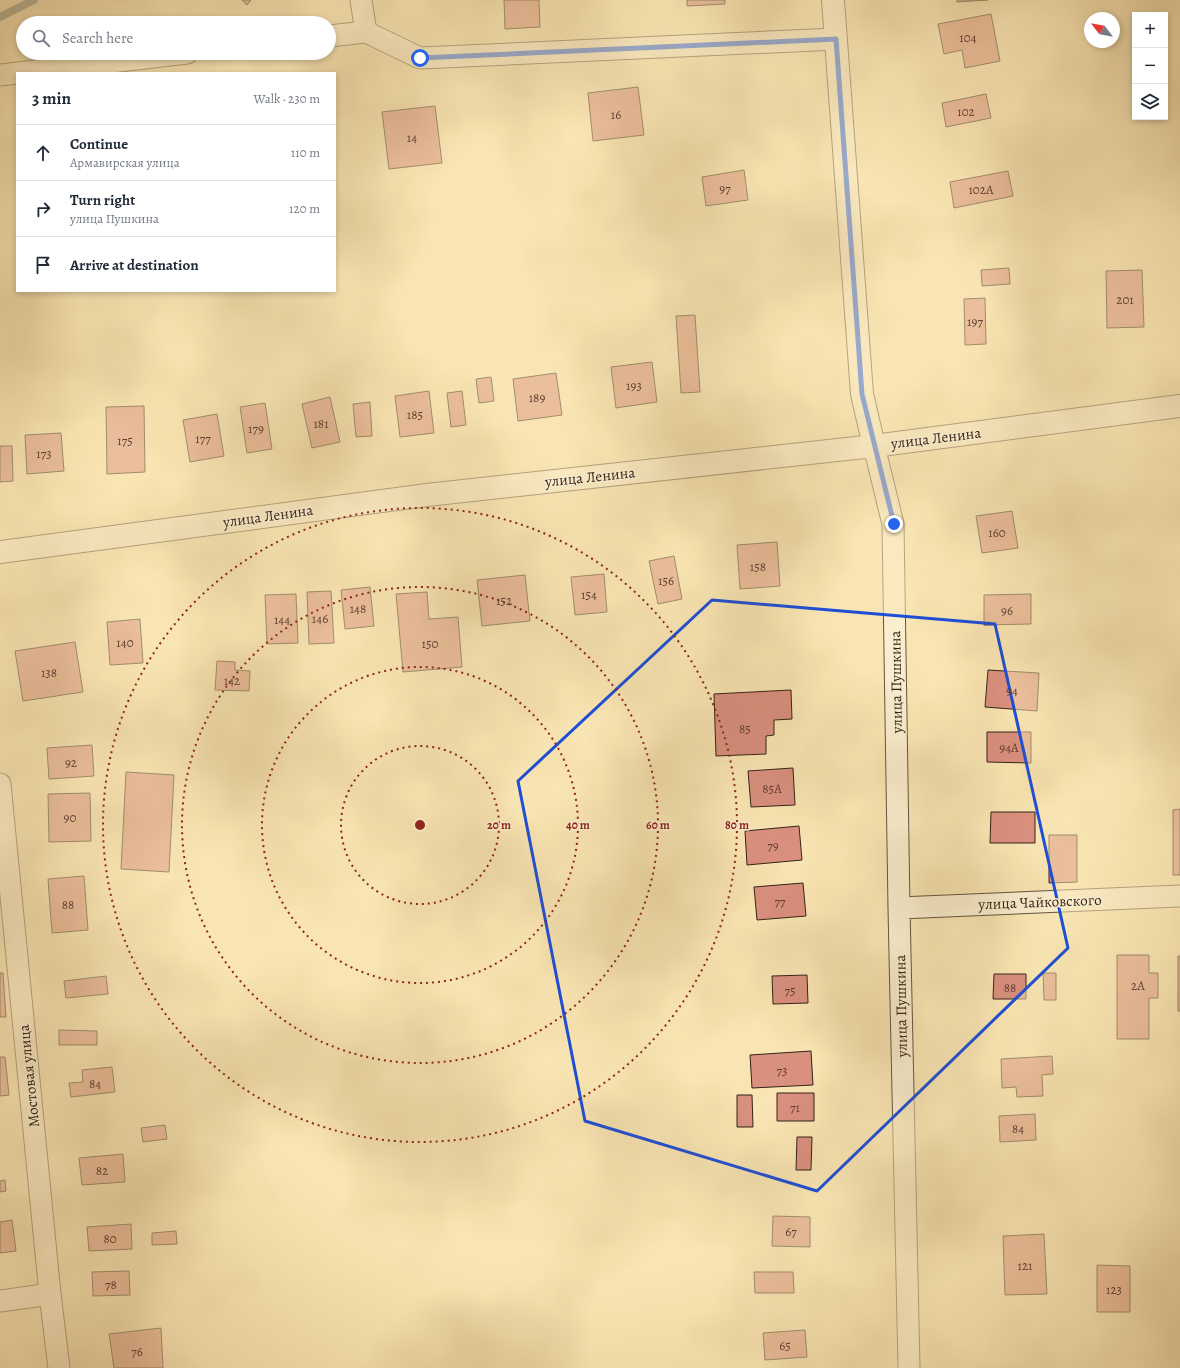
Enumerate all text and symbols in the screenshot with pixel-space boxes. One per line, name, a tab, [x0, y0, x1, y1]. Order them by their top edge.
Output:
north arrow	[1084, 12, 1120, 48]
map controls	[1132, 12, 1168, 120]
button: +	[1132, 12, 1168, 48]
search box	[16, 16, 336, 60]
icon: search	[30, 27, 52, 49]
text: Search here	[62, 28, 133, 48]
house number: 104	[959, 29, 977, 46]
button: −	[1132, 48, 1168, 84]
route start	[411, 49, 429, 67]
button: layers	[1132, 84, 1168, 120]
text: 3 min	[32, 87, 71, 110]
text: Walk · 230 m	[254, 90, 320, 107]
house number: 102	[957, 103, 975, 120]
house number: 16	[611, 106, 621, 123]
house number: 14	[407, 129, 417, 146]
text: Continue	[70, 134, 128, 154]
icon: ahead	[32, 142, 54, 164]
text: 110 m	[291, 144, 320, 161]
text: Армавирская улица	[70, 154, 180, 171]
house number: 97	[719, 180, 731, 197]
house number: 102А	[968, 181, 994, 198]
text: Turn right	[70, 190, 135, 210]
icon: right	[32, 198, 54, 220]
text: 120 m	[289, 200, 320, 217]
text: улица Пушкина	[70, 210, 159, 227]
icon: arrive	[32, 254, 54, 276]
text: Arrive at destination	[70, 255, 199, 275]
house number: 201	[1116, 291, 1134, 308]
house number: 197	[967, 313, 983, 330]
house number: 193	[626, 377, 642, 394]
house number: 189	[529, 389, 545, 406]
house number: 185	[407, 406, 423, 423]
house number: 181	[313, 415, 329, 432]
house number: 179	[248, 420, 264, 437]
street label: улица Ленина	[889, 423, 982, 454]
house number: 177	[195, 430, 211, 447]
house number: 175	[117, 432, 133, 449]
house number: 173	[36, 445, 52, 462]
street label: улица Ленина	[543, 462, 636, 492]
street label: улица Ленина	[221, 500, 314, 532]
route end	[885, 515, 903, 533]
house number: 160	[988, 524, 1006, 541]
house number: 158	[750, 558, 766, 575]
house number: 156	[658, 572, 674, 589]
house number: 154	[581, 586, 597, 603]
house number: 152	[496, 592, 512, 609]
house number: 148	[350, 600, 366, 617]
house number: 96	[1001, 602, 1013, 619]
house number: 146	[312, 610, 328, 627]
house number: 144	[274, 611, 290, 628]
street label: улица Пушкина	[885, 630, 907, 735]
house number: 140	[116, 634, 134, 651]
house number: 150	[422, 635, 439, 652]
house number: 138	[41, 664, 57, 681]
house number: 142	[224, 672, 240, 689]
house number: 94	[1006, 682, 1018, 699]
house number: 85	[739, 720, 751, 737]
house number: 94А	[999, 739, 1019, 756]
house number: 92	[65, 754, 77, 771]
house number: 85А	[762, 780, 782, 797]
house number: 90	[64, 809, 76, 826]
text: 20 m	[487, 817, 511, 833]
text: 40 m	[566, 817, 590, 833]
text: 60 m	[646, 817, 670, 833]
text: 80 m	[725, 817, 749, 833]
centre of rings	[413, 818, 427, 832]
house number: 79	[767, 837, 779, 854]
street label: улица Чайковского	[977, 890, 1102, 914]
house number: 77	[775, 893, 786, 910]
house number: 88	[62, 896, 74, 913]
street label: улица Пушкина	[890, 954, 912, 1059]
house number: 2А	[1131, 977, 1145, 994]
house number: 88	[1004, 979, 1016, 996]
house number: 75	[784, 982, 796, 999]
street label: Мостовая улица	[14, 1024, 44, 1128]
house number: 73	[777, 1062, 787, 1079]
house number: 84	[89, 1075, 101, 1092]
house number: 71	[790, 1099, 801, 1116]
house number: 84	[1012, 1120, 1024, 1137]
house number: 82	[96, 1162, 108, 1179]
house number: 67	[785, 1223, 797, 1240]
house number: 80	[103, 1230, 117, 1247]
house number: 121	[1017, 1257, 1033, 1274]
house number: 78	[105, 1276, 117, 1293]
house number: 123	[1106, 1281, 1122, 1298]
house number: 65	[779, 1337, 791, 1354]
house number: 76	[131, 1343, 143, 1360]

